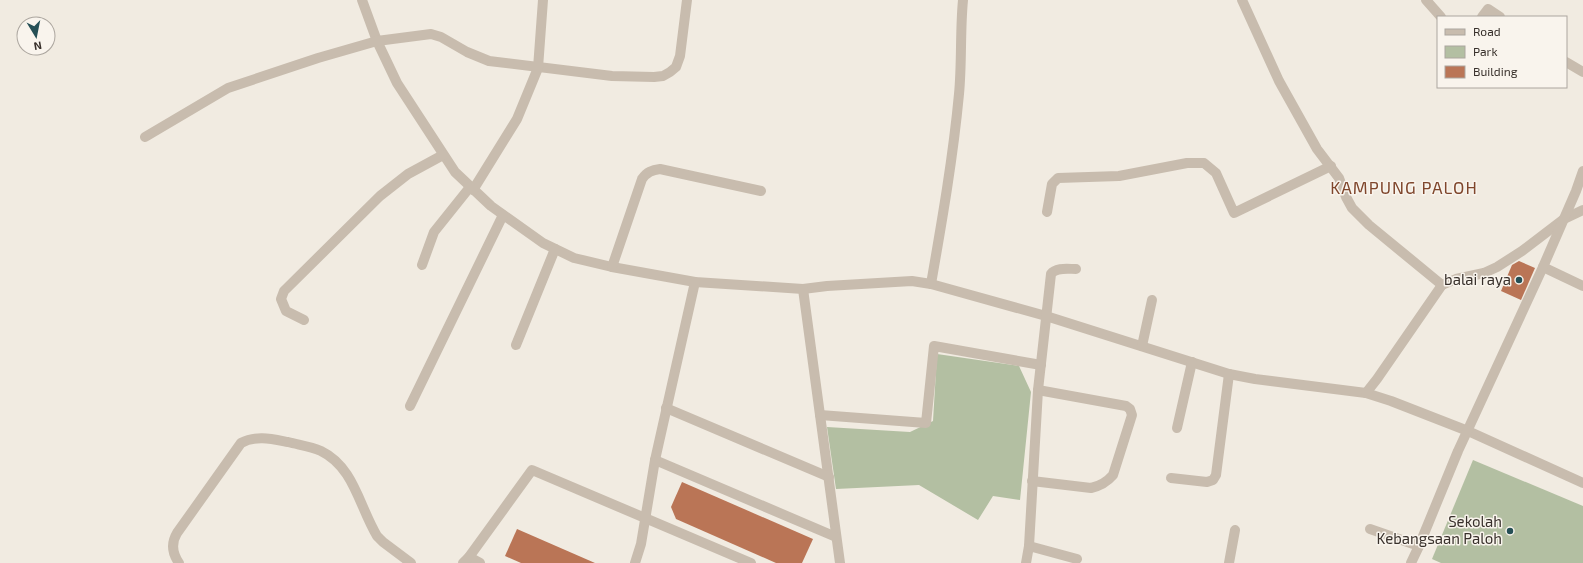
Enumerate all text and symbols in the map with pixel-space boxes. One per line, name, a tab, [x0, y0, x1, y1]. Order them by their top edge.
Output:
north arrow	[16, 16, 56, 56]
legend	[1437, 16, 1567, 88]
text: Road	[1473, 24, 1501, 38]
text: N	[33, 39, 43, 53]
text: Park	[1473, 44, 1498, 58]
text: Building	[1473, 64, 1518, 78]
district label: KAMPUNG PALOH	[1330, 177, 1478, 197]
place label: balai raya	[1444, 270, 1511, 288]
marker: balai raya	[1514, 275, 1524, 285]
place label: Sekolah Kebangsaan Paloh	[1377, 512, 1502, 547]
marker: Sekolah Kebangsaan Paloh	[1505, 526, 1515, 536]

